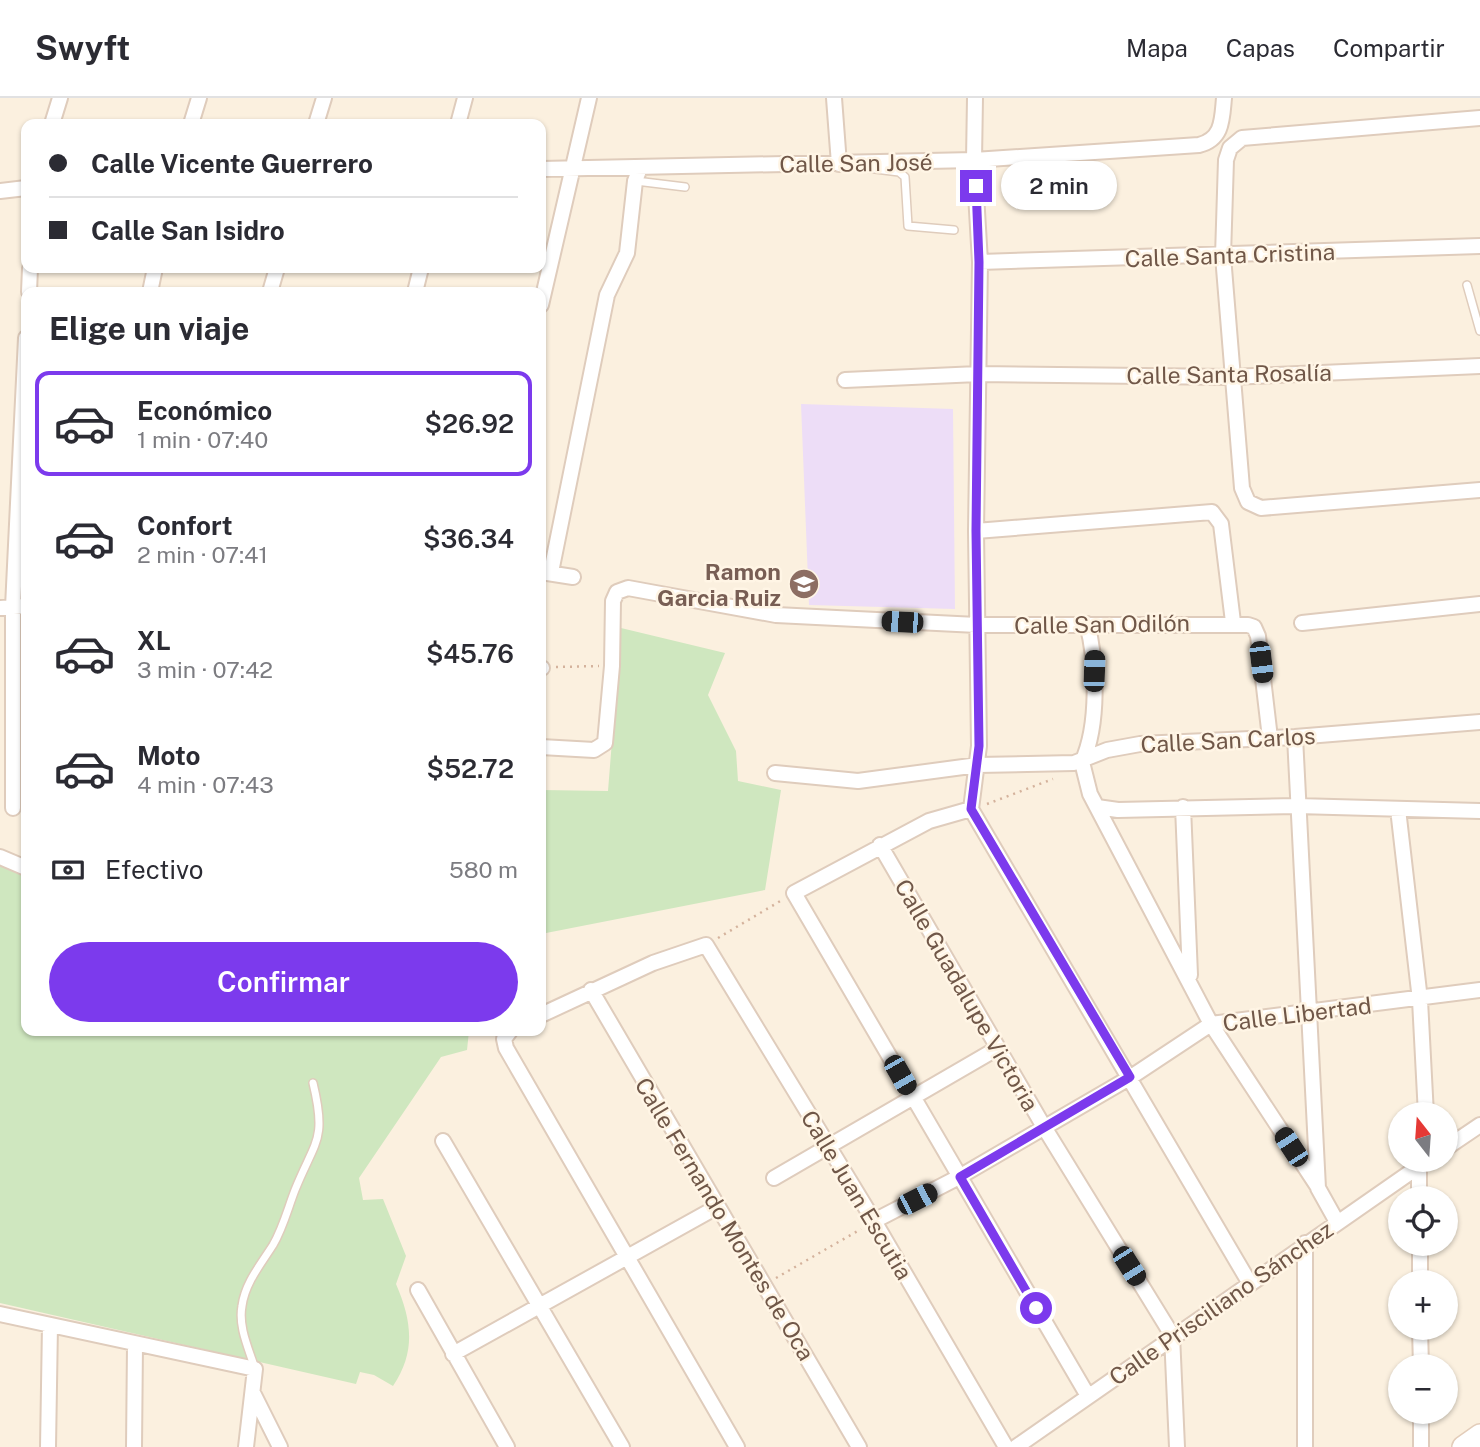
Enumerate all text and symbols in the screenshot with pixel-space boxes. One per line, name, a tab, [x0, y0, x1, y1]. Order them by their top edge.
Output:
text: Swyft	[35, 29, 130, 67]
text: Mapa	[1126, 34, 1188, 62]
text: Capas	[1226, 34, 1295, 62]
text: Compartir	[1333, 34, 1445, 62]
text: Calle Vicente Guerrero	[91, 148, 373, 179]
street label: Calle San José	[779, 148, 933, 178]
callout: 2 min	[1000, 162, 1116, 210]
route end	[960, 170, 992, 202]
text: 2 min	[1029, 172, 1089, 199]
text: Calle San Isidro	[91, 215, 285, 246]
street label: Calle Santa Cristina	[1124, 238, 1336, 272]
text: Elige un viaje	[49, 310, 249, 347]
street label: Calle Santa Rosalía	[1126, 359, 1332, 389]
icon: car	[53, 392, 116, 455]
text: Económico	[137, 395, 272, 426]
text: $26.92	[425, 408, 514, 439]
text: 1 min · 07:40	[137, 426, 268, 453]
icon: car	[53, 507, 116, 570]
text: Confort	[137, 510, 233, 541]
text: $36.34	[423, 523, 514, 554]
text: 2 min · 07:41	[137, 541, 268, 568]
place label: Ramon Garcia Ruiz	[657, 558, 781, 611]
school or university icon: Ramon Garcia Ruiz	[787, 567, 821, 601]
street label: Calle San Odilón	[1014, 609, 1190, 639]
car	[881, 610, 924, 634]
icon: car	[53, 622, 116, 685]
text: XL	[137, 625, 171, 656]
text: $45.76	[426, 638, 514, 669]
car	[1249, 640, 1274, 684]
car	[1083, 650, 1106, 692]
text: 3 min · 07:42	[137, 656, 273, 683]
street label: Calle San Carlos	[1140, 722, 1316, 758]
icon: car	[53, 737, 116, 800]
text: Moto	[137, 740, 200, 771]
text: $52.72	[427, 753, 514, 784]
text: 4 min · 07:43	[137, 771, 274, 798]
icon: cash	[49, 851, 87, 889]
text: Efectivo	[105, 854, 203, 885]
text: 580 m	[449, 856, 518, 883]
street label: Calle Guadalupe Victoria	[890, 874, 1044, 1116]
button: Confirmar	[49, 942, 518, 1022]
street label: Calle Libertad	[1221, 991, 1373, 1037]
car	[881, 1052, 920, 1098]
street label: Calle Fernando Montes de Oca	[630, 1073, 820, 1365]
north arrow	[1388, 1102, 1458, 1172]
map controls	[1388, 1102, 1458, 1424]
street label: Calle Juan Escutia	[796, 1105, 918, 1285]
car	[1271, 1124, 1312, 1170]
car	[894, 1180, 941, 1218]
button: locate	[1388, 1186, 1458, 1256]
street label: Calle Prisciliano Sánchez	[1104, 1215, 1338, 1391]
car	[1109, 1243, 1150, 1289]
button: +	[1388, 1270, 1458, 1340]
route start	[1020, 1292, 1052, 1324]
button: −	[1388, 1354, 1458, 1424]

